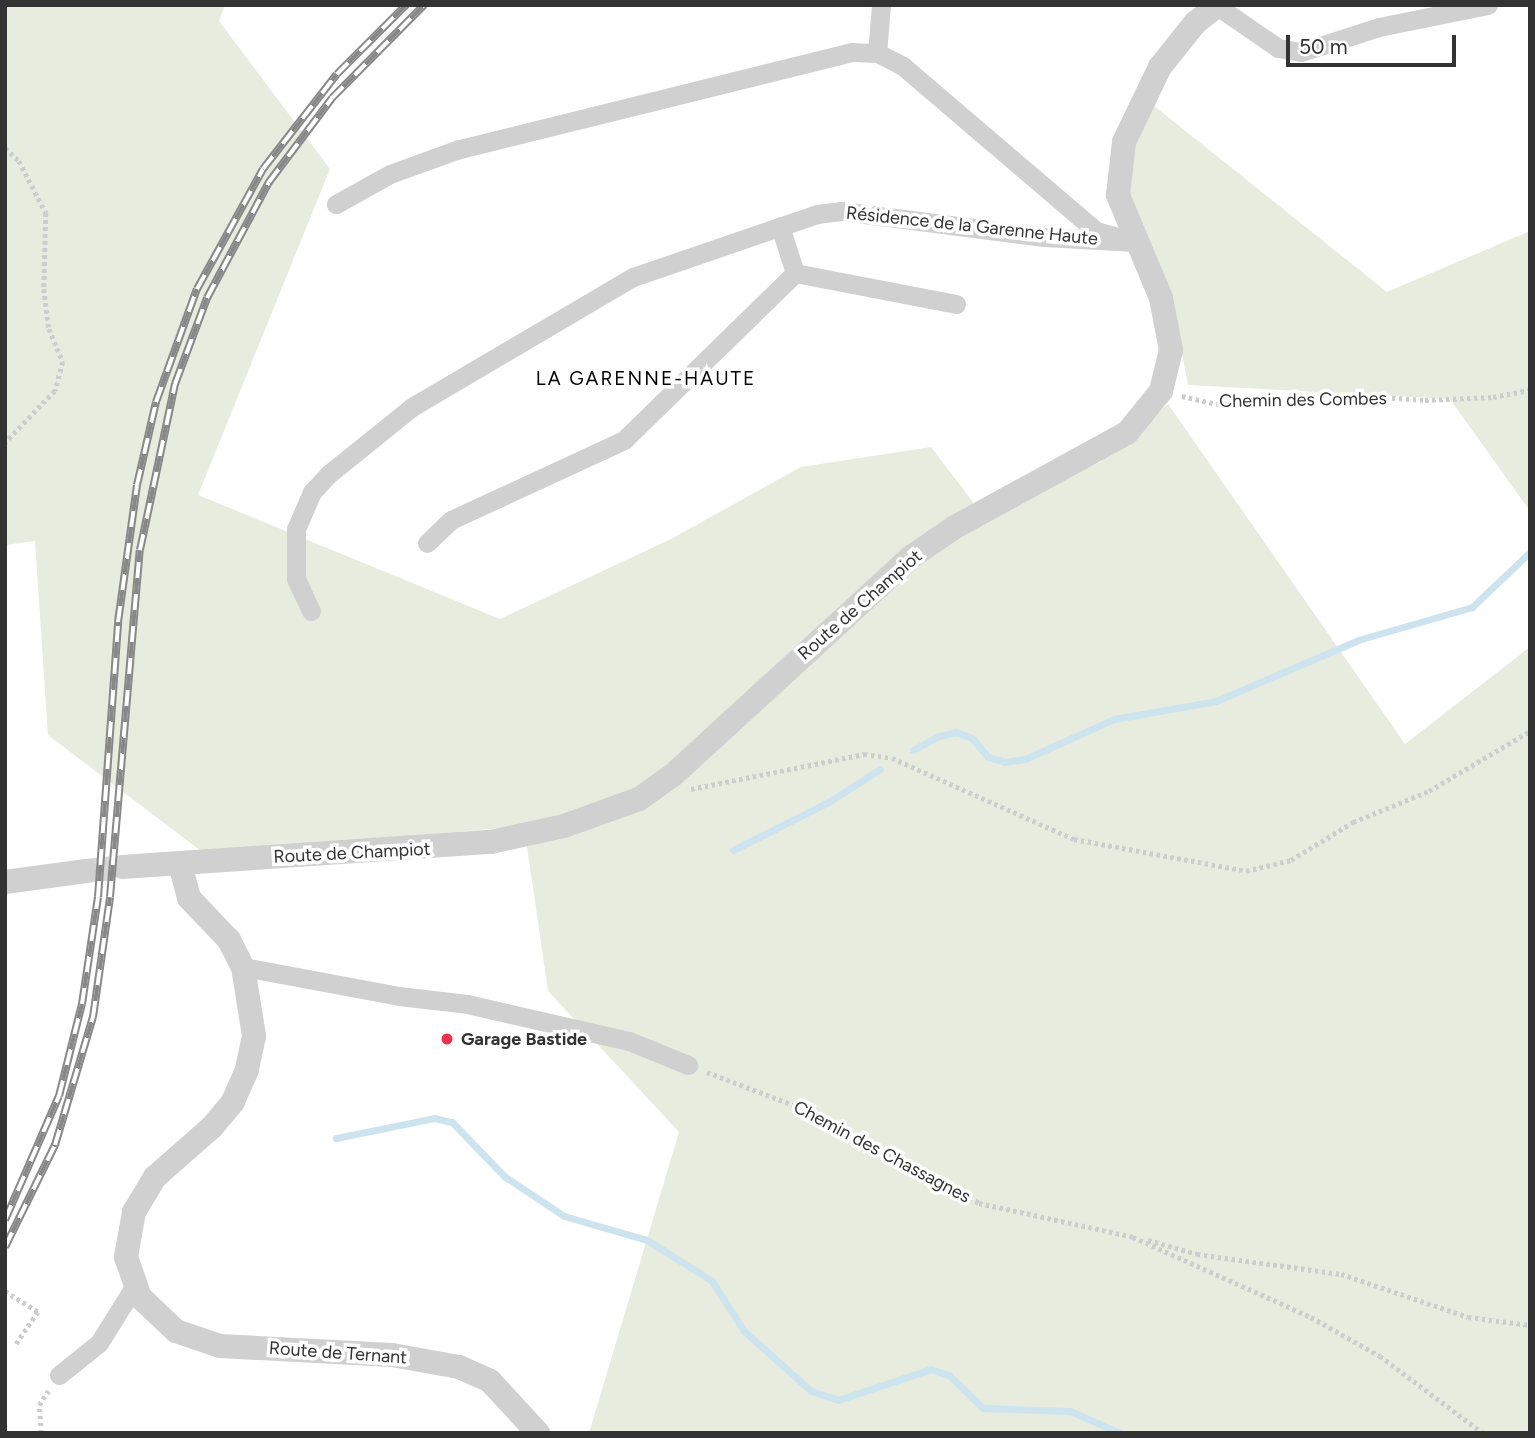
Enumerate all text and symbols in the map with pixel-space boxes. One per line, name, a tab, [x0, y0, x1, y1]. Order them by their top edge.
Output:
scale bar	[1290, 21, 1460, 65]
text: 50 m	[1299, 34, 1348, 59]
street label: Résidence de la Garenne Haute	[845, 202, 1099, 250]
district label: LA GARENNE-HAUTE	[538, 368, 754, 390]
street label: Chemin des Combes	[1219, 388, 1387, 412]
street label: Route de Champiot	[794, 545, 926, 665]
street label: Route de Champiot	[273, 838, 431, 868]
place label: Garage Bastide	[461, 1028, 587, 1050]
marker: Garage Bastide	[439, 1031, 455, 1047]
street label: Chemin des Chassagnes	[790, 1096, 974, 1208]
street label: Route de Ternant	[268, 1337, 408, 1369]

